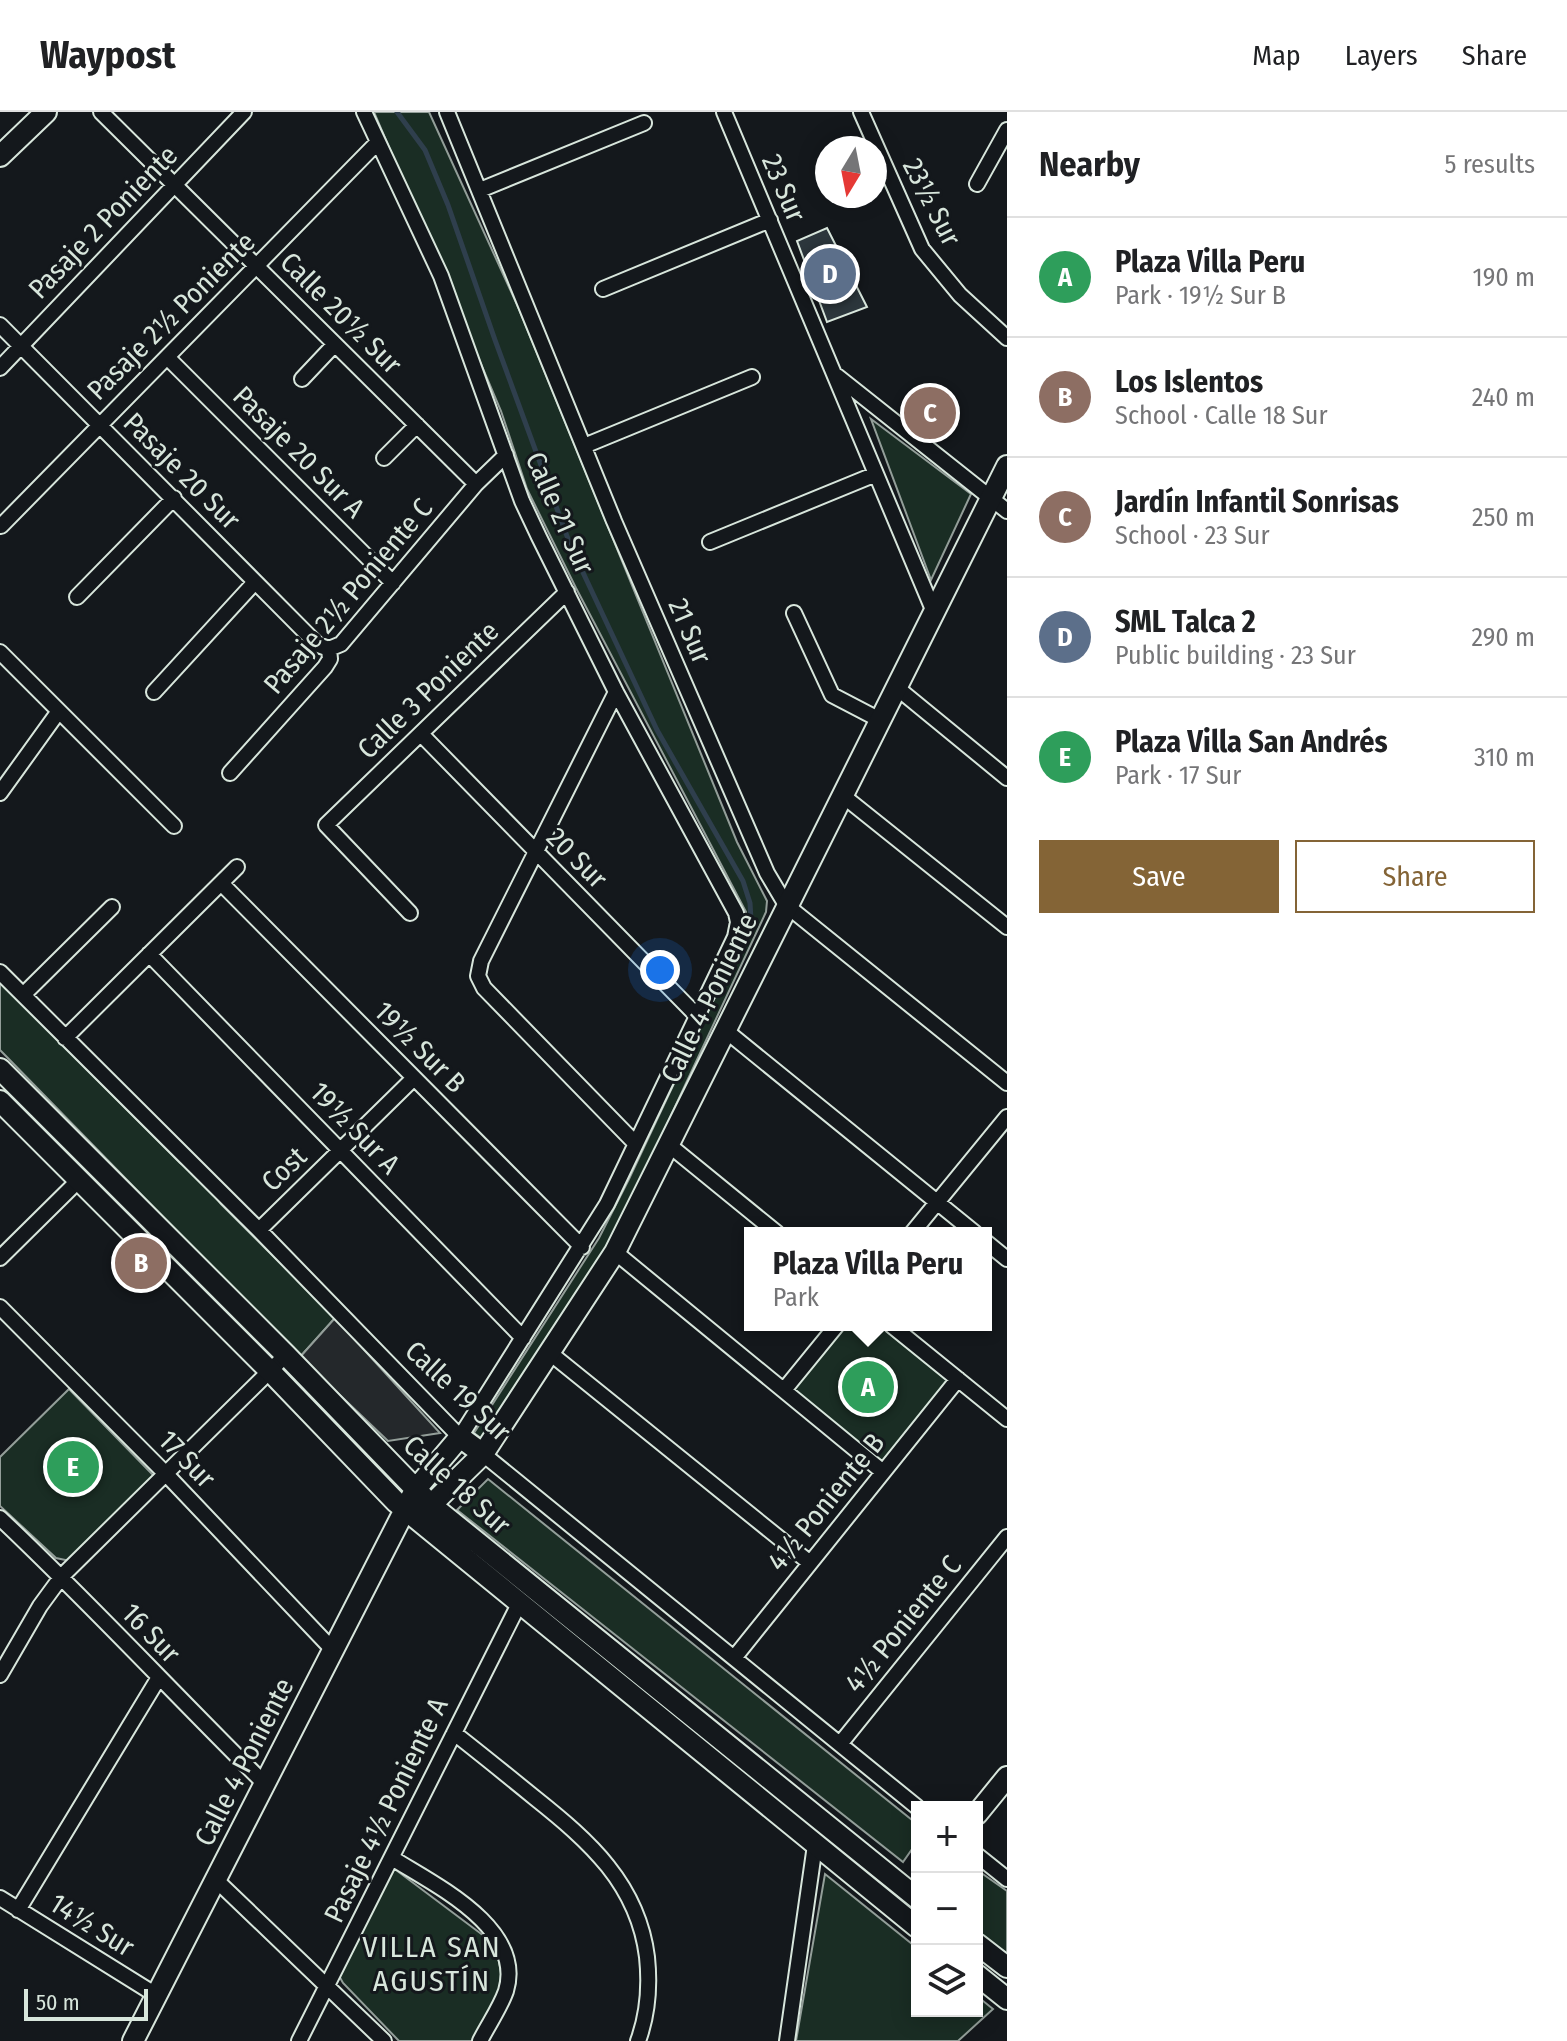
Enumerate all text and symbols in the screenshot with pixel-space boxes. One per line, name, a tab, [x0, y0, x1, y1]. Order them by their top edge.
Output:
text: Waypost	[40, 32, 176, 78]
text: Map	[1252, 39, 1301, 72]
text: Layers	[1345, 39, 1418, 72]
text: Share	[1462, 39, 1527, 72]
north arrow	[815, 136, 887, 208]
street label: Pasaje 2 Poniente	[22, 139, 184, 305]
text: Nearby	[1039, 144, 1140, 185]
street label: 23 Sur	[755, 149, 813, 227]
text: 5 results	[1445, 149, 1535, 180]
street label: 23½ Sur	[896, 153, 968, 251]
street label: Pasaje 2½ Poniente	[80, 225, 262, 407]
pin: D	[804, 244, 856, 304]
text: Plaza Villa Peru	[1115, 244, 1305, 280]
street label: Calle 20½ Sur	[273, 245, 409, 381]
text: A	[1058, 262, 1072, 293]
text: 190 m	[1473, 262, 1535, 293]
text: Park · 19½ Sur B	[1115, 280, 1286, 311]
text: Los Islentos	[1115, 364, 1263, 400]
street label: Pasaje 20 Sur A	[226, 379, 372, 525]
text: B	[1058, 382, 1072, 413]
text: 240 m	[1472, 382, 1535, 413]
pin: C	[904, 383, 956, 443]
text: School · Calle 18 Sur	[1115, 400, 1327, 431]
street label: Pasaje 20 Sur	[117, 406, 247, 536]
street label: Calle 21 Sur	[518, 447, 602, 579]
text: Jardín Infantil Sonrisas	[1115, 484, 1399, 520]
street label: Pasaje 2½ Poniente C	[257, 492, 439, 700]
text: C	[1058, 502, 1072, 533]
text: 250 m	[1472, 502, 1535, 533]
text: School · 23 Sur	[1115, 520, 1270, 551]
street label: 21 Sur	[662, 593, 718, 669]
text: SML Talca 2	[1115, 604, 1256, 640]
street label: Calle 3 Poniente	[351, 615, 505, 765]
text: D	[1057, 622, 1073, 653]
text: 290 m	[1471, 622, 1535, 653]
text: Public building · 23 Sur	[1115, 640, 1356, 671]
text: Plaza Villa San Andrés	[1115, 724, 1388, 760]
text: E	[1059, 742, 1071, 773]
text: 310 m	[1474, 742, 1535, 773]
text: Park · 17 Sur	[1115, 760, 1241, 791]
street label: 20 Sur	[540, 821, 614, 895]
button: Save	[1039, 840, 1279, 913]
button: Share	[1295, 840, 1535, 913]
street label: Calle 4 Poniente	[654, 908, 764, 1088]
your location	[640, 950, 680, 990]
street label: 19½ Sur B	[368, 995, 472, 1099]
street label: 19½ Sur A	[303, 1075, 407, 1181]
street label: Cost	[255, 1139, 314, 1198]
popup	[744, 1227, 992, 1331]
pin: B	[115, 1233, 167, 1293]
text: Plaza Villa Peru	[773, 1246, 963, 1282]
text: Park	[773, 1282, 819, 1313]
street label: Calle 19 Sur	[399, 1334, 518, 1448]
pin: A	[842, 1357, 894, 1417]
street label: 17 Sur	[152, 1423, 222, 1495]
street label: 4½ Poniente B	[761, 1427, 891, 1577]
street label: Calle 18 Sur	[397, 1428, 517, 1542]
pin: E	[47, 1437, 99, 1497]
street label: 4½ Poniente C	[838, 1549, 968, 1699]
street label: 16 Sur	[115, 1596, 187, 1670]
street label: Calle 4 Poniente	[188, 1673, 300, 1851]
street label: Pasaje 4½ Poniente A	[317, 1692, 455, 1928]
map controls	[911, 1801, 983, 2017]
button: +	[911, 1801, 983, 1873]
button: −	[911, 1873, 983, 1945]
street label: 14½ Sur	[44, 1886, 140, 1964]
district label: VILLA SAN AGUSTÍN	[362, 1929, 502, 1999]
button: layers	[911, 1945, 983, 2017]
scale bar	[24, 1985, 148, 2021]
text: 50 m	[36, 1989, 80, 2016]

